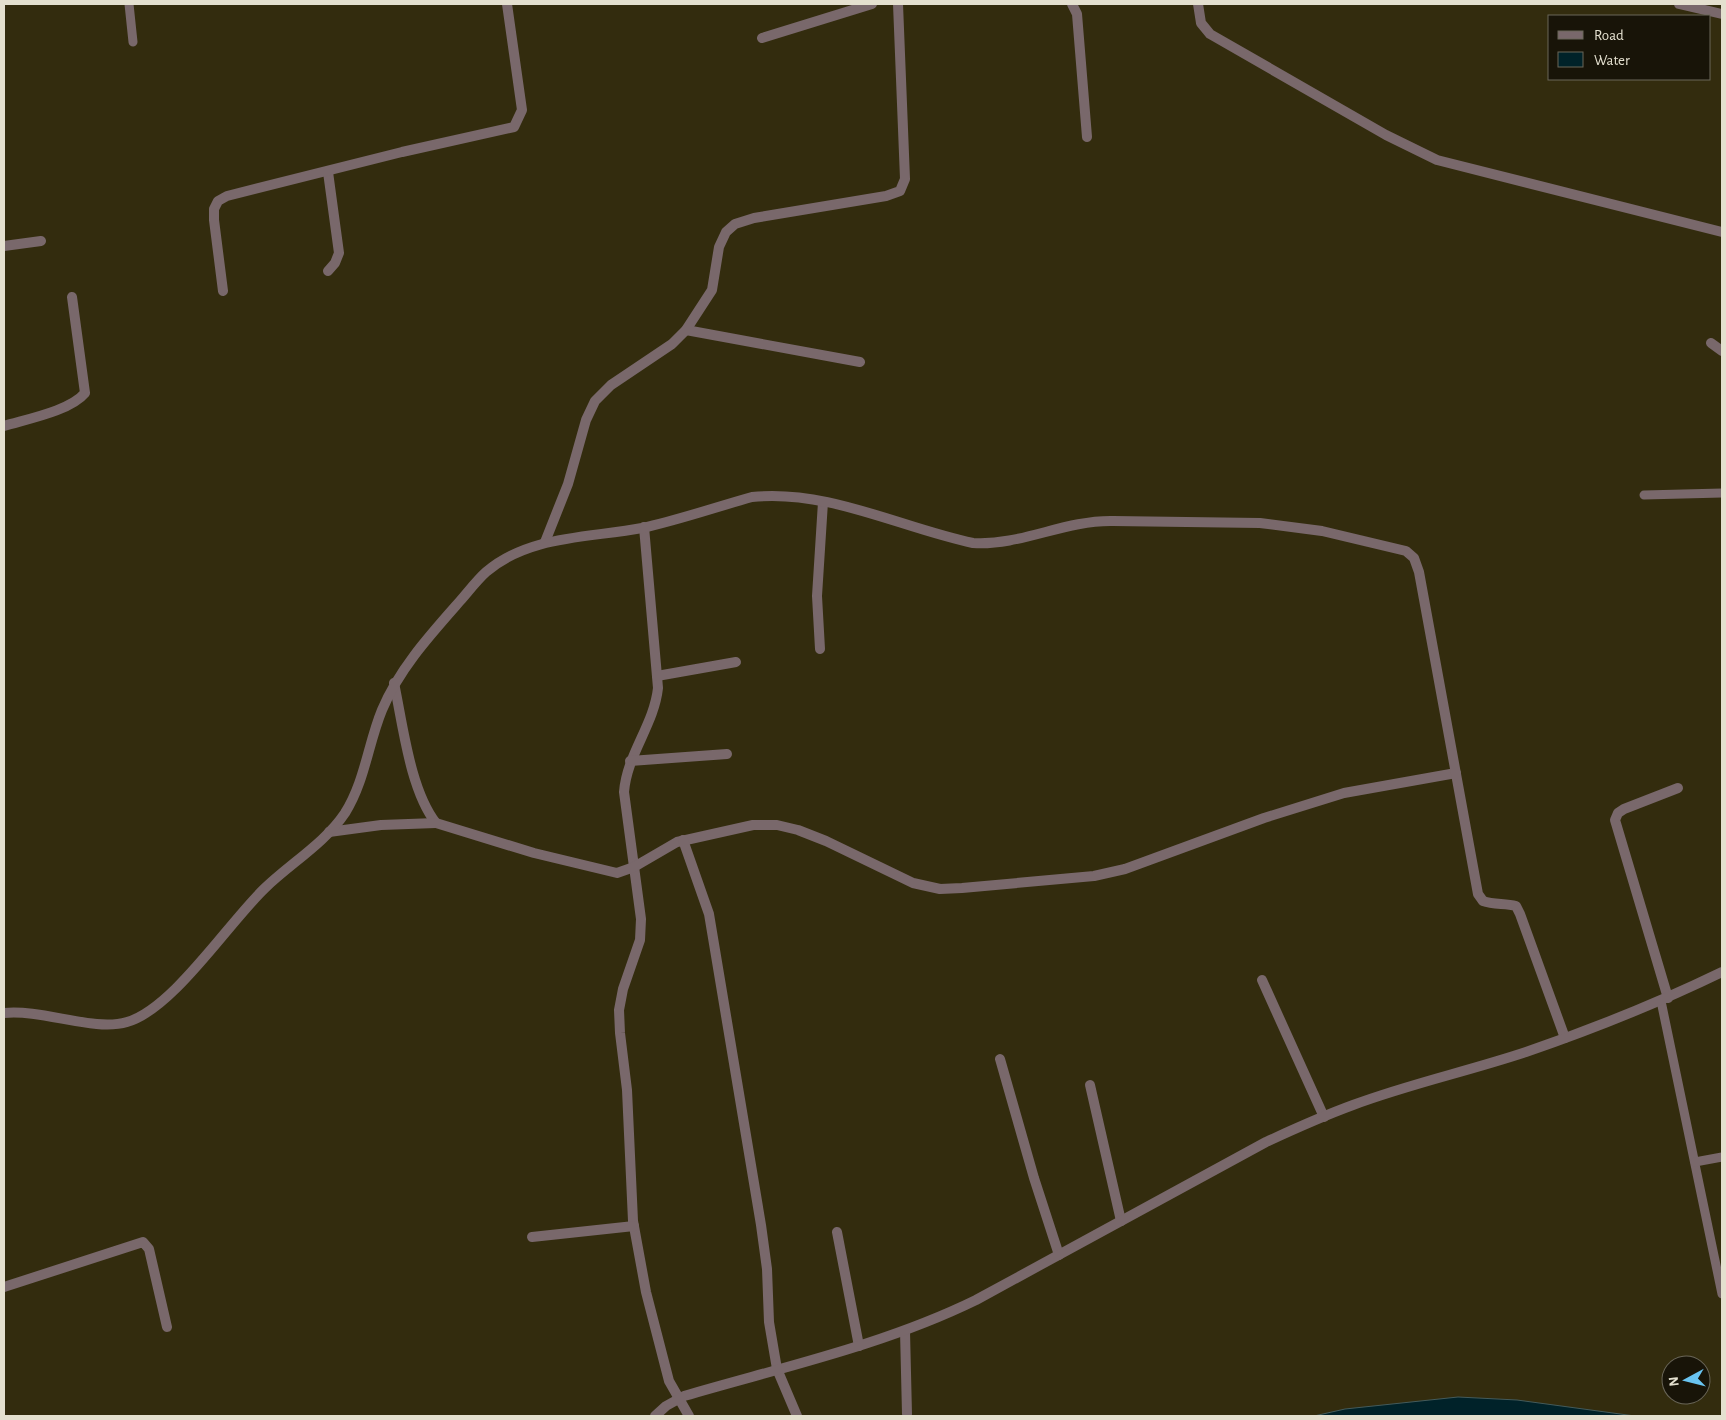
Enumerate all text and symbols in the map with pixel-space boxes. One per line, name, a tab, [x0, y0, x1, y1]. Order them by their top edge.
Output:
legend	[1548, 15, 1711, 80]
text: Road	[1594, 28, 1624, 43]
text: Water	[1594, 53, 1630, 68]
north arrow	[1661, 1355, 1711, 1405]
text: N	[1667, 1376, 1682, 1387]

